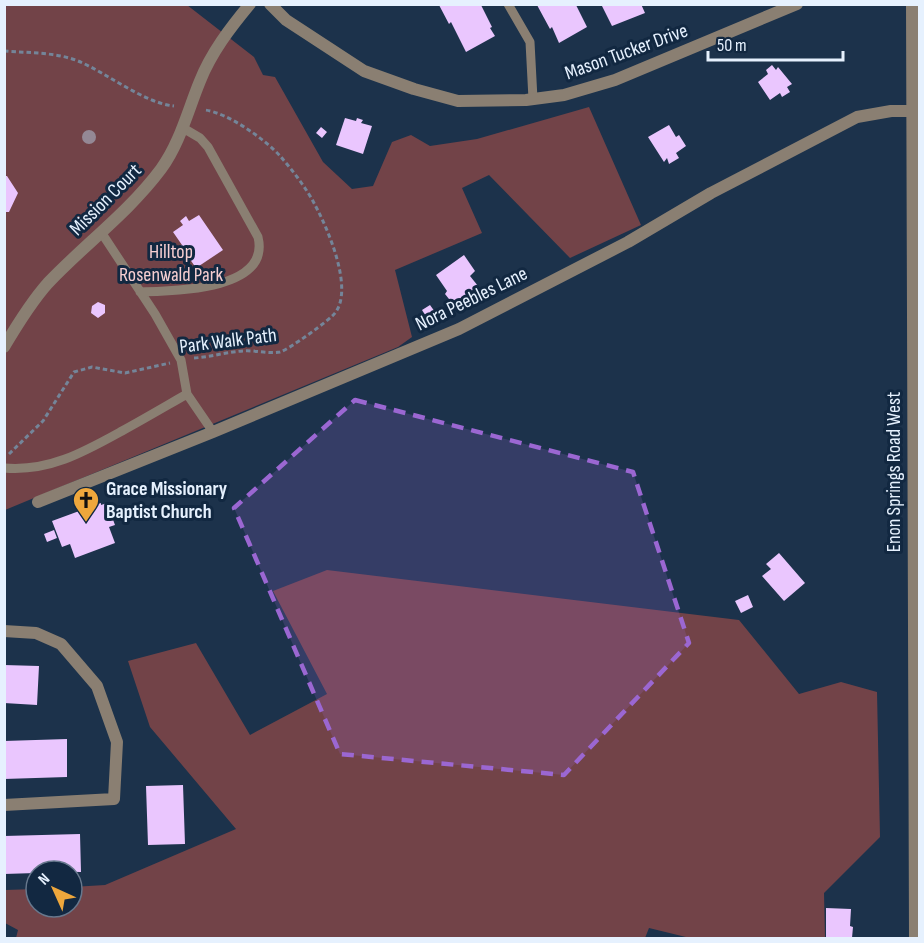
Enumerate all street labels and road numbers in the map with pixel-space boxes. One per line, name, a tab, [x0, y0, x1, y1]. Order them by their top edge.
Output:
street label: Mason Tucker Drive	[562, 19, 691, 85]
street label: Mission Court	[65, 159, 147, 241]
street label: Nora Peebles Lane	[412, 261, 531, 336]
street label: Park Walk Path	[178, 323, 278, 359]
street label: Enon Springs Road West	[882, 392, 906, 552]

